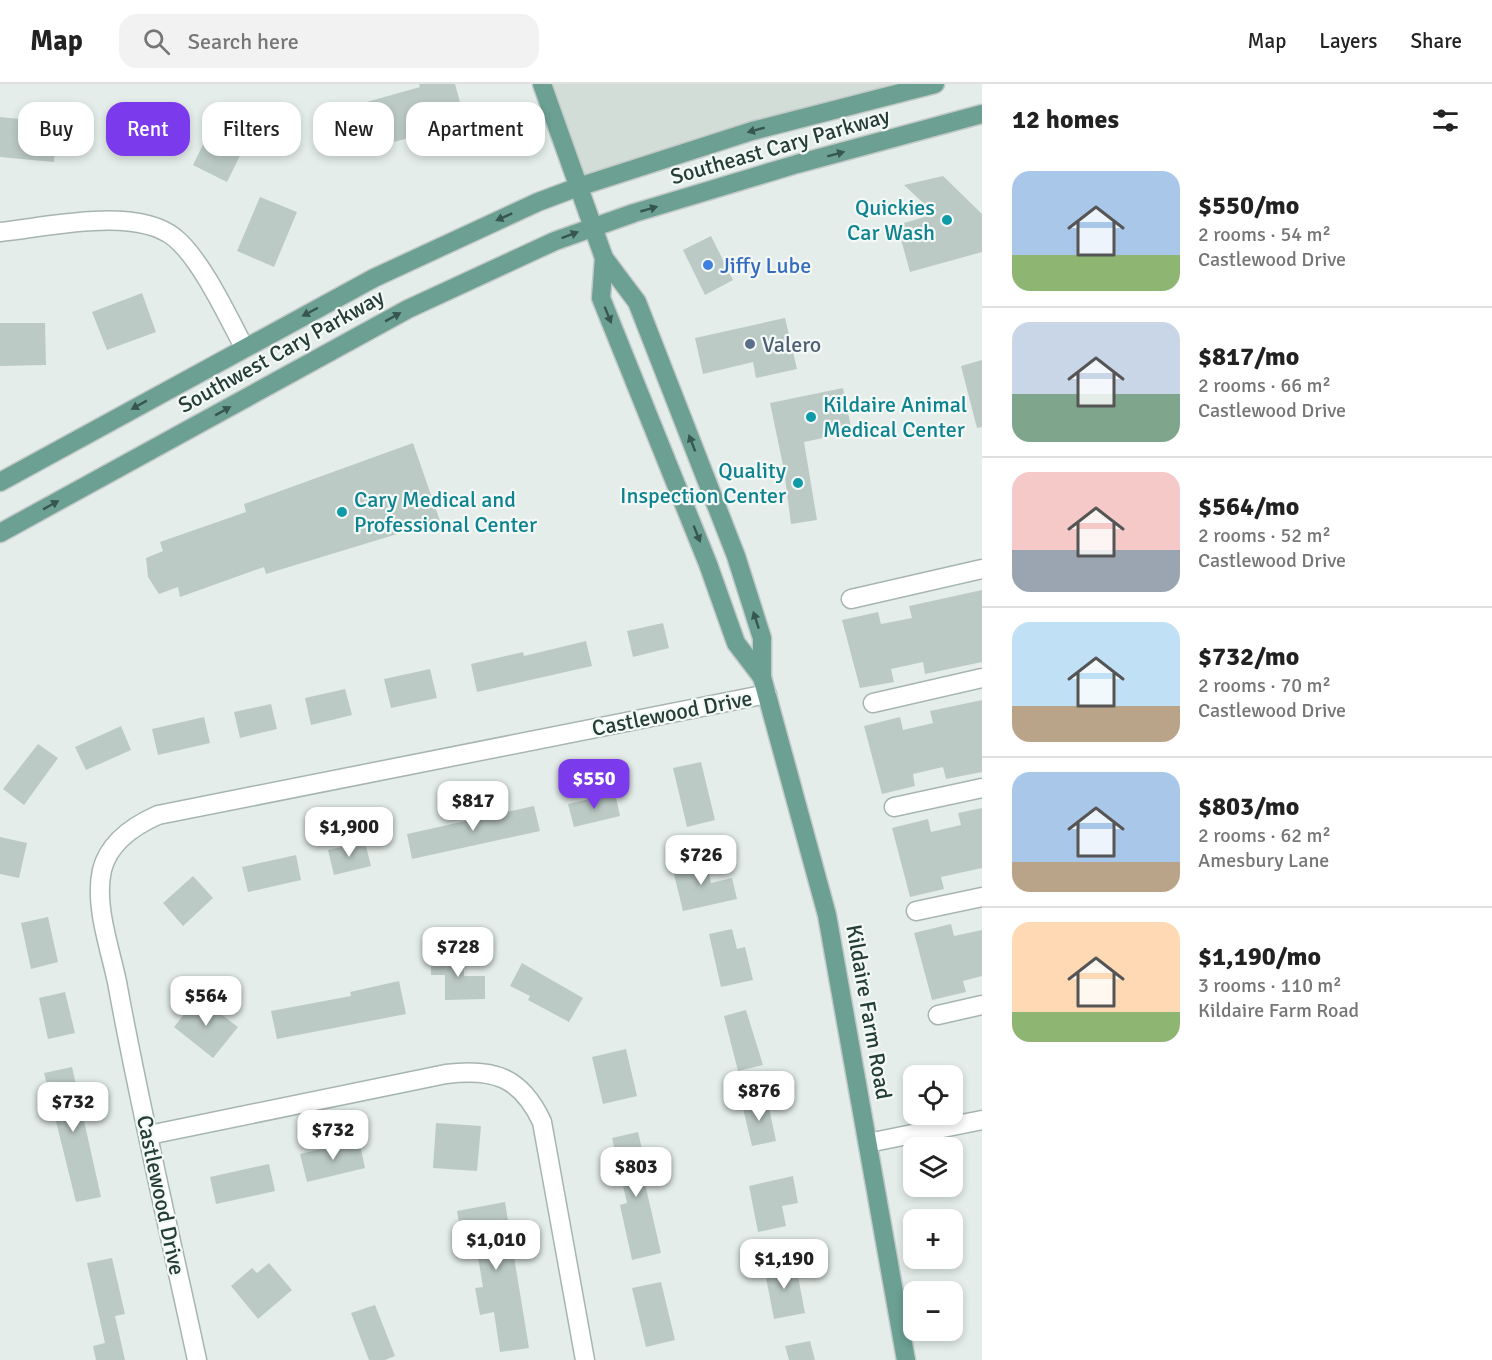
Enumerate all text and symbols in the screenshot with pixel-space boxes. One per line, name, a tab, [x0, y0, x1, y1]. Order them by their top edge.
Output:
search box	[119, 14, 539, 68]
text: Map	[30, 24, 83, 58]
icon: search	[140, 25, 173, 58]
text: Search here	[188, 28, 299, 55]
text: Map	[1248, 28, 1286, 54]
text: Layers	[1319, 28, 1377, 54]
text: Share	[1410, 28, 1462, 54]
chip: Buy	[18, 102, 94, 156]
chip: Rent	[106, 102, 190, 156]
chip: Filters	[202, 102, 301, 156]
chip: New	[313, 102, 394, 156]
chip: Apartment	[406, 102, 545, 156]
street label: Southeast Cary Parkway	[667, 102, 893, 190]
text: 12 homes	[1012, 104, 1119, 136]
icon: filters	[1429, 104, 1462, 137]
one-way arrow	[747, 126, 765, 136]
one-way arrow	[827, 149, 845, 158]
text: $550/mo	[1198, 190, 1299, 222]
place label: Quickies Car Wash	[847, 194, 935, 246]
icon: home	[1060, 195, 1132, 267]
one-way arrow	[640, 204, 658, 213]
one-way arrow	[495, 212, 513, 222]
marker: Quickies Car Wash	[940, 213, 954, 227]
text: 2 rooms · 54 m²	[1198, 222, 1331, 247]
one-way arrow	[561, 230, 579, 240]
text: Castlewood Drive	[1198, 247, 1346, 272]
place label: Jiffy Lube	[720, 252, 811, 279]
marker: Jiffy Lube	[701, 258, 715, 272]
street label: Southwest Cary Parkway	[173, 283, 389, 419]
one-way arrow	[603, 306, 613, 324]
one-way arrow	[301, 307, 318, 317]
one-way arrow	[385, 312, 402, 322]
place label: Valero	[762, 331, 821, 358]
marker: Valero	[743, 337, 757, 351]
text: $817/mo	[1198, 341, 1299, 373]
icon: home	[1060, 346, 1132, 418]
text: 2 rooms · 66 m²	[1198, 373, 1331, 398]
place label: Kildaire Animal Medical Center	[823, 391, 967, 443]
text: Castlewood Drive	[1198, 398, 1346, 423]
one-way arrow	[130, 400, 147, 410]
one-way arrow	[214, 406, 231, 416]
marker: Kildaire Animal Medical Center	[804, 410, 818, 424]
one-way arrow	[687, 433, 697, 451]
place label: Quality Inspection Center	[620, 457, 787, 509]
marker: Quality Inspection Center	[791, 476, 805, 490]
place label: Cary Medical and Professional Center	[354, 486, 537, 538]
text: $564/mo	[1198, 491, 1299, 523]
icon: home	[1060, 496, 1132, 568]
one-way arrow	[43, 500, 60, 510]
marker: Cary Medical and Professional Center	[335, 505, 349, 519]
text: 2 rooms · 52 m²	[1198, 523, 1331, 548]
one-way arrow	[692, 526, 702, 544]
text: Castlewood Drive	[1198, 548, 1346, 573]
one-way arrow	[751, 611, 761, 629]
text: $732/mo	[1198, 641, 1299, 673]
icon: home	[1060, 646, 1132, 718]
text: 2 rooms · 70 m²	[1198, 673, 1331, 698]
street label: Castlewood Drive	[590, 684, 754, 742]
text: Castlewood Drive	[1198, 698, 1346, 723]
pin: $550	[558, 759, 630, 810]
text: $550	[572, 766, 616, 791]
pin: $817	[437, 781, 509, 832]
text: $817	[451, 788, 495, 813]
text: $803/mo	[1198, 791, 1299, 823]
icon: home	[1060, 796, 1132, 868]
pin: $1,900	[300, 807, 398, 858]
text: $1,900	[319, 814, 379, 839]
text: 2 rooms · 62 m²	[1198, 823, 1331, 848]
pin: $726	[665, 835, 737, 886]
text: $726	[679, 842, 723, 867]
text: Amesbury Lane	[1198, 848, 1329, 873]
street label: Kildaire Farm Road	[840, 922, 898, 1102]
pin: $728	[422, 927, 494, 978]
text: $728	[436, 934, 480, 959]
text: $1,190/mo	[1198, 941, 1321, 973]
icon: home	[1060, 946, 1132, 1018]
text: 3 rooms · 110 m²	[1198, 973, 1342, 998]
pin: $564	[170, 976, 242, 1027]
text: $564	[184, 983, 228, 1008]
text: Kildaire Farm Road	[1198, 998, 1359, 1023]
map controls	[903, 1065, 963, 1341]
button: locate	[903, 1065, 963, 1125]
pin: $876	[723, 1071, 795, 1122]
text: $876	[737, 1078, 781, 1103]
pin: $732	[37, 1082, 109, 1133]
text: $732	[51, 1089, 95, 1114]
pin: $732	[297, 1110, 369, 1161]
street label: Castlewood Drive	[131, 1113, 191, 1277]
text: $732	[311, 1117, 355, 1142]
button: layers	[903, 1137, 963, 1197]
pin: $803	[600, 1147, 672, 1198]
text: $803	[614, 1154, 658, 1179]
button: +	[903, 1209, 963, 1269]
pin: $1,010	[447, 1220, 545, 1271]
text: $1,010	[466, 1227, 526, 1252]
pin: $1,190	[735, 1239, 833, 1290]
text: $1,190	[754, 1246, 814, 1271]
button: −	[903, 1281, 963, 1341]

